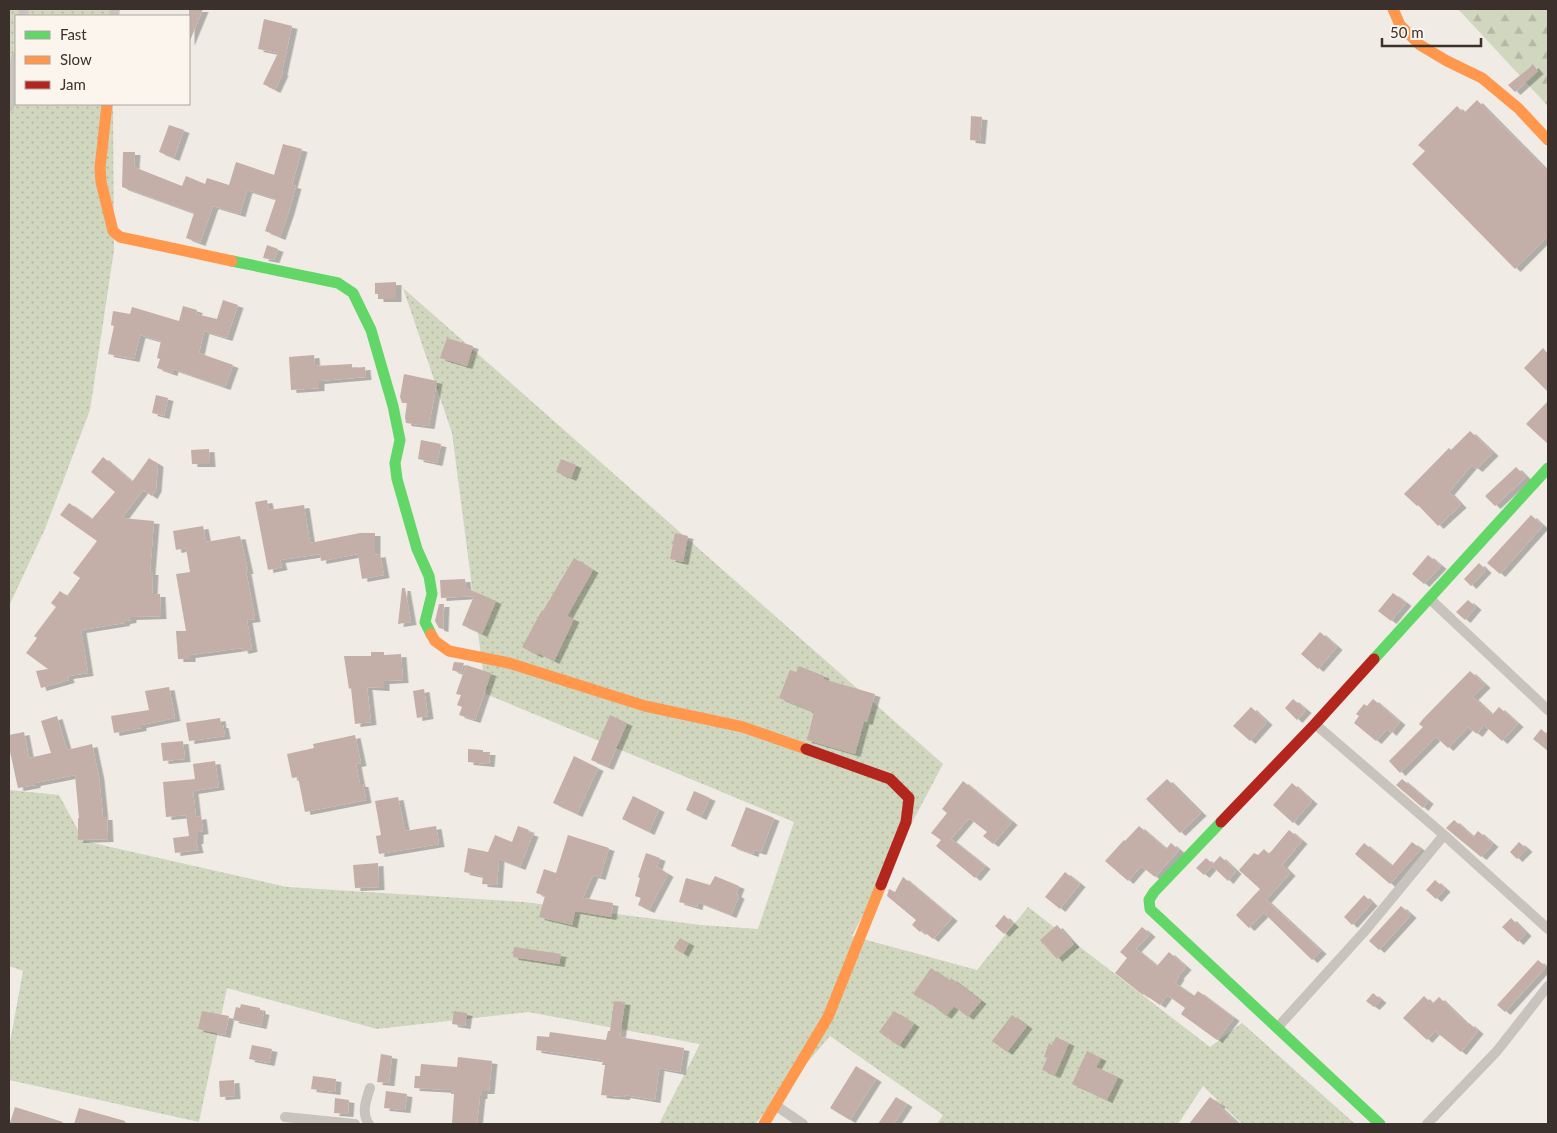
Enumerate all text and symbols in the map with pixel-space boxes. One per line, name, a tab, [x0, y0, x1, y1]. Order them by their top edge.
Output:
legend	[15, 15, 190, 105]
scale bar	[1382, 15, 1481, 47]
text: 50 m	[1390, 23, 1424, 41]
text: Fast	[60, 25, 87, 43]
text: Slow	[60, 50, 92, 68]
text: Jam	[60, 75, 86, 93]

